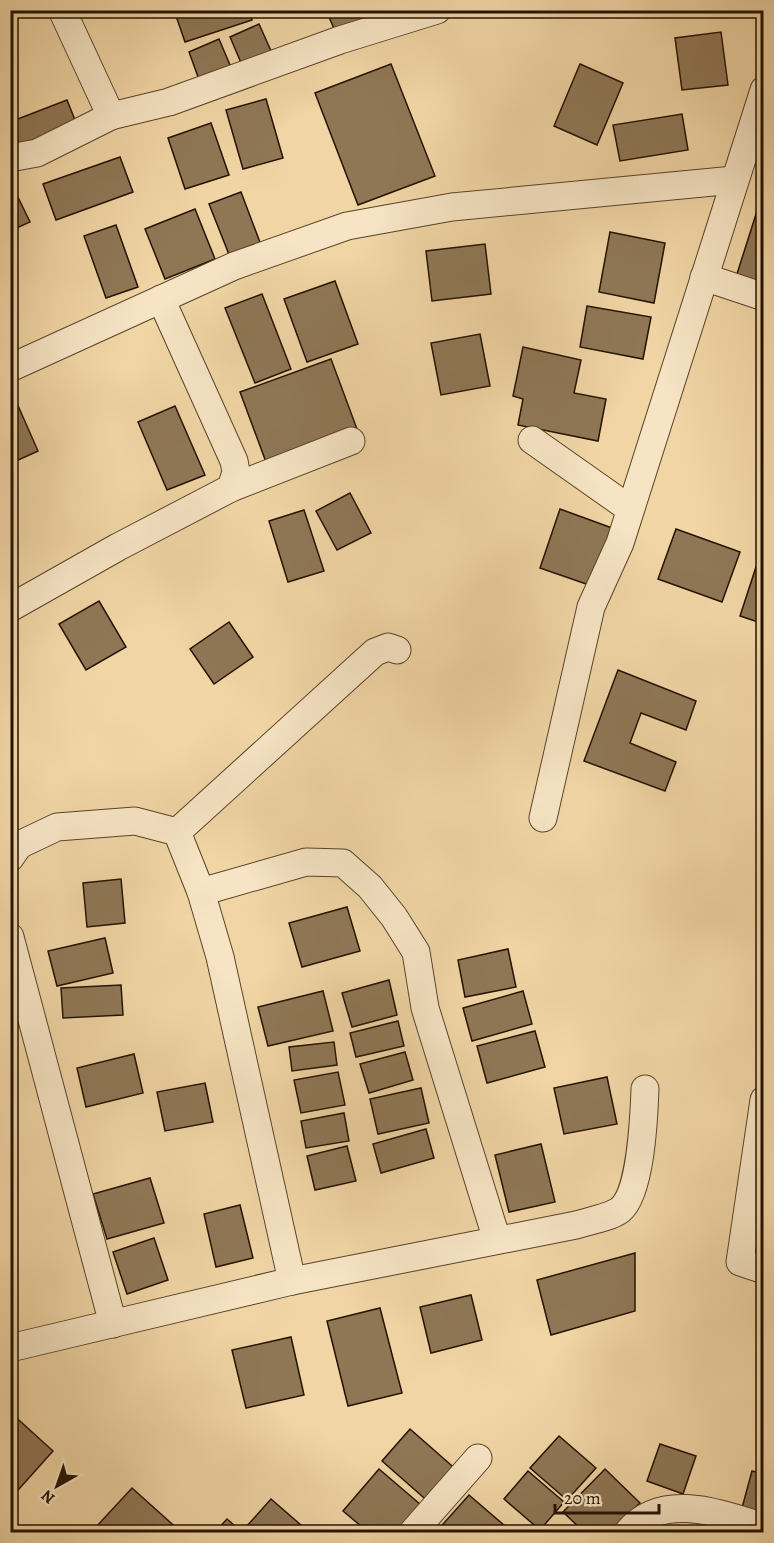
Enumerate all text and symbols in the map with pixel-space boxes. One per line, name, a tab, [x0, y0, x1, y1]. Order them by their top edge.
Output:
north arrow	[27, 1456, 87, 1516]
scale bar	[555, 1477, 658, 1515]
text: N	[36, 1484, 60, 1509]
text: 20 m	[564, 1486, 601, 1510]

